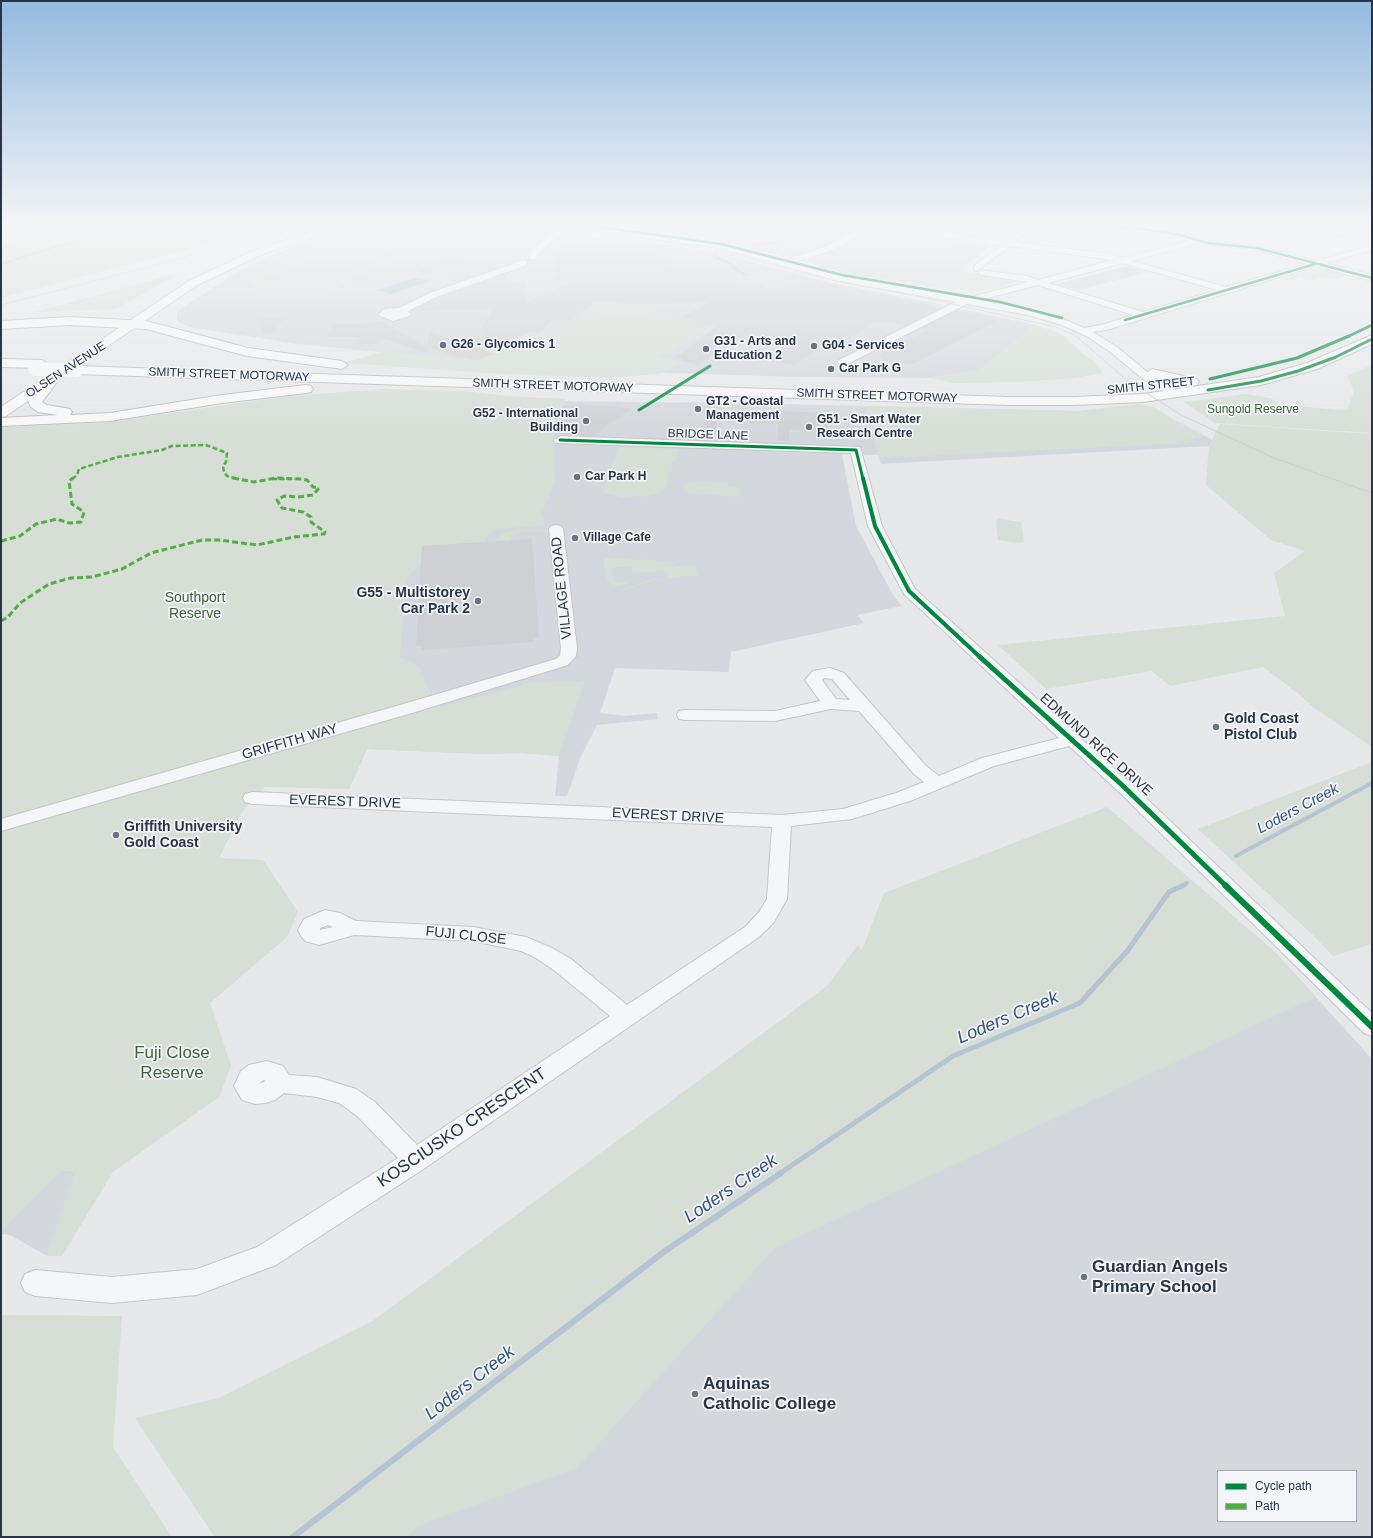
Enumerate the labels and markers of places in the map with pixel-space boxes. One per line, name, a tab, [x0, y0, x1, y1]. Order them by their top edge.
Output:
place label: G31 - Arts and Education 2	[714, 335, 796, 363]
place label: G26 - Glycomics 1	[451, 338, 555, 352]
place label: G04 - Services	[822, 339, 905, 353]
marker: G26 - Glycomics 1	[438, 340, 448, 350]
marker: G04 - Services	[809, 341, 819, 351]
marker: G31 - Arts and Education 2	[701, 344, 711, 354]
place label: Car Park G	[839, 362, 901, 376]
marker: Car Park G	[826, 364, 836, 374]
place label: GT2 - Coastal Management	[706, 395, 783, 423]
marker: GT2 - Coastal Management	[693, 404, 703, 414]
place label: G52 - International Building	[473, 407, 578, 435]
place label: G51 - Smart Water Research Centre	[817, 413, 921, 441]
marker: G52 - International Building	[581, 416, 591, 426]
marker: G51 - Smart Water Research Centre	[804, 422, 814, 432]
place label: Car Park H	[585, 470, 646, 484]
marker: Car Park H	[572, 472, 582, 482]
place label: Village Cafe	[583, 531, 651, 545]
marker: Village Cafe	[570, 533, 580, 543]
place label: G55 - Multistorey Car Park 2	[356, 585, 470, 618]
marker: G55 - Multistorey Car Park 2	[473, 596, 483, 606]
place label: Gold Coast Pistol Club	[1224, 711, 1299, 744]
marker: Gold Coast Pistol Club	[1211, 722, 1221, 732]
place label: Griffith University Gold Coast	[124, 819, 242, 852]
marker: Griffith University Gold Coast	[111, 830, 121, 840]
place label: Guardian Angels Primary School	[1092, 1257, 1228, 1297]
marker: Guardian Angels Primary School	[1079, 1272, 1089, 1282]
place label: Aquinas Catholic College	[703, 1374, 836, 1414]
marker: Aquinas Catholic College	[690, 1389, 700, 1399]

